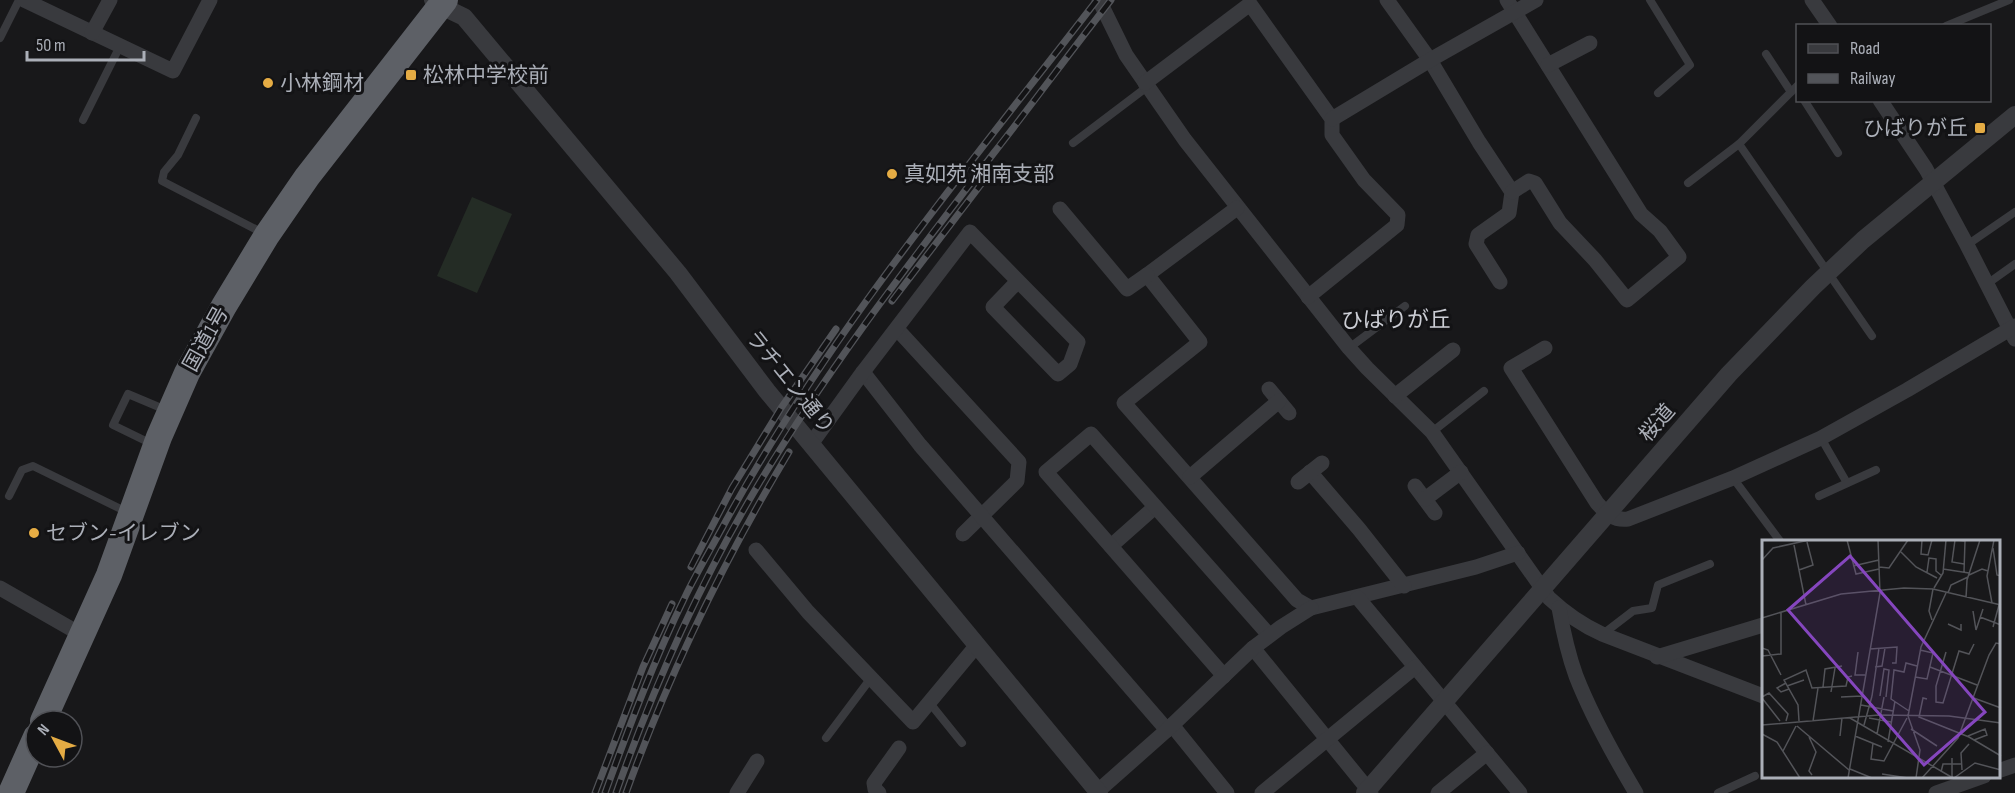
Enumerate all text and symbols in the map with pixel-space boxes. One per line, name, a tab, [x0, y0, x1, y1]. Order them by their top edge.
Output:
scale bar	[27, 24, 144, 62]
legend	[1796, 24, 1991, 102]
text: 50 m	[36, 35, 66, 56]
text: Road	[1850, 38, 1880, 59]
place label: 松林中学校前	[423, 63, 549, 88]
marker: 松林中学校前	[404, 68, 418, 82]
text: Railway	[1850, 68, 1895, 89]
place label: 小林鋼材	[280, 71, 364, 96]
marker: 小林鋼材	[261, 76, 275, 90]
place label: ひばりが丘	[1863, 116, 1968, 141]
marker: ひばりが丘	[1973, 121, 1987, 135]
place label: 真如苑 湘南支部	[904, 162, 1054, 187]
marker: 真如苑 湘南支部	[885, 167, 899, 181]
street label: 国道1号	[178, 302, 234, 376]
district label: ひばりが丘	[1341, 307, 1451, 334]
street label: ラチエン通り	[741, 325, 839, 439]
street label: 桜道	[1634, 399, 1680, 447]
place label: セブン-イレブン	[46, 521, 201, 546]
marker: セブン-イレブン	[27, 526, 41, 540]
inset map	[1762, 540, 2000, 778]
north arrow	[24, 709, 84, 769]
text: N	[34, 721, 54, 740]

